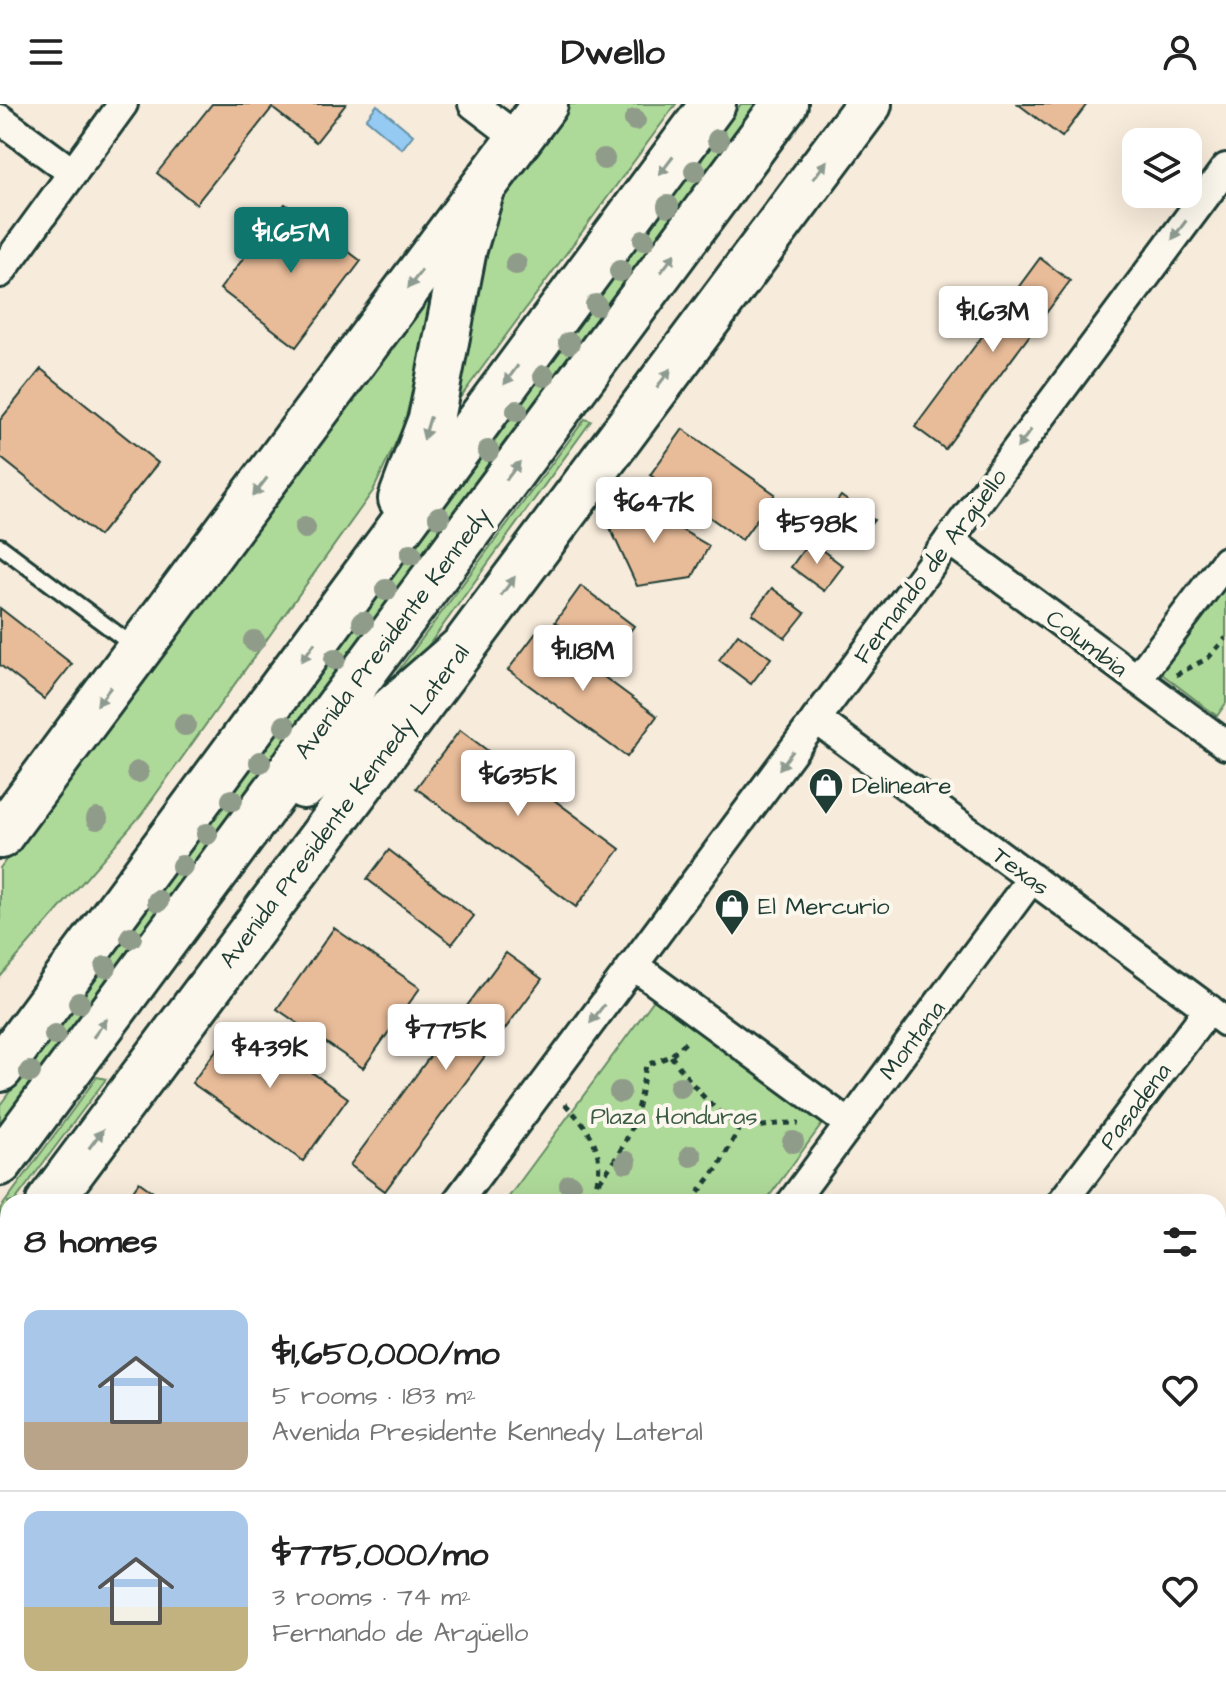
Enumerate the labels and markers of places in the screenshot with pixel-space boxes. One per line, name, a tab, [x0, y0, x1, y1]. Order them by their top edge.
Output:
pin: $1.65M	[226, 207, 356, 275]
pin: $1.63M	[928, 286, 1058, 354]
pin: $647K	[598, 477, 710, 545]
pin: $598K	[761, 498, 873, 566]
pin: $1.18M	[518, 625, 648, 693]
pin: $635K	[462, 750, 574, 818]
shop icon: Delineare	[807, 766, 845, 816]
place label: Delineare	[852, 769, 951, 803]
shop icon: El Mercurio	[713, 887, 751, 937]
place label: El Mercurio	[758, 890, 890, 924]
pin: $775K	[390, 1004, 502, 1072]
pin: $439K	[214, 1022, 326, 1090]

